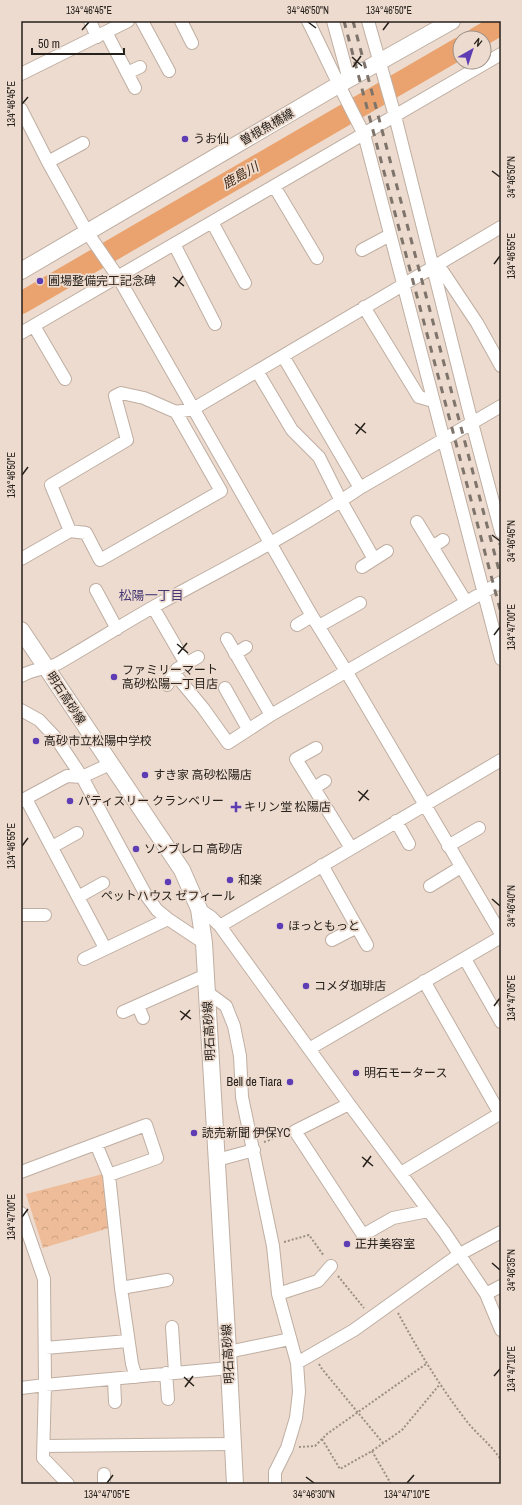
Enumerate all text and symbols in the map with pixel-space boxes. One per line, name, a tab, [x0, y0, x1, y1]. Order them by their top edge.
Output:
text: 134°46'45"E	[66, 4, 112, 17]
text: 34°46'50"N	[287, 4, 329, 17]
text: 134°46'50"E	[366, 4, 412, 17]
scale bar	[32, 30, 124, 56]
north arrow	[452, 30, 492, 70]
text: N	[471, 35, 485, 50]
text: 50 m	[38, 36, 60, 52]
text: 134°46'45"E	[5, 81, 18, 127]
street label: 曽根魚橋線	[237, 105, 297, 149]
place label: うお仙	[193, 131, 229, 147]
marker: うお仙	[180, 134, 190, 144]
text: 34°46'50"N	[505, 156, 518, 198]
water label: 鹿島川	[219, 157, 263, 193]
text: 134°46'55"E	[505, 233, 518, 279]
place label: 圃場整備完工記念碑	[48, 273, 156, 289]
marker: 圃場整備完工記念碑	[35, 276, 45, 286]
text: 134°46'50"E	[5, 452, 18, 498]
text: 34°46'45"N	[505, 520, 518, 562]
district label: 松陽一丁目	[118, 587, 184, 604]
text: 134°47'00"E	[505, 604, 518, 650]
place label: ファミリーマート 高砂松陽一丁目店	[122, 662, 218, 692]
street label: 明石高砂線	[43, 668, 89, 728]
marker: ファミリーマート 高砂松陽一丁目店	[109, 672, 119, 682]
place label: 高砂市立松陽中学校	[44, 733, 152, 749]
marker: 高砂市立松陽中学校	[31, 736, 41, 746]
place label: すき家 高砂松陽店	[153, 767, 252, 783]
marker: すき家 高砂松陽店	[140, 770, 150, 780]
place label: パティスリー クランベリー	[78, 793, 224, 809]
marker: パティスリー クランベリー	[65, 796, 75, 806]
place label: キリン堂 松陽店	[244, 799, 331, 815]
marker: キリン堂 松陽店	[231, 802, 241, 812]
text: 134°46'55"E	[5, 823, 18, 869]
place label: ソンブレロ 高砂店	[144, 841, 242, 857]
marker: ソンブレロ 高砂店	[131, 844, 141, 854]
place label: 和楽	[238, 872, 262, 888]
marker: 和楽	[225, 875, 235, 885]
marker: ペットハウス ゼフィール	[163, 877, 173, 887]
text: 34°46'40"N	[505, 885, 518, 927]
place label: ペットハウス ゼフィール	[101, 888, 235, 904]
place label: ほっともっと	[288, 918, 360, 934]
marker: ほっともっと	[275, 921, 285, 931]
text: 134°47'05"E	[505, 975, 518, 1021]
place label: コメダ珈琲店	[314, 978, 386, 994]
marker: コメダ珈琲店	[301, 981, 311, 991]
street label: 明石高砂線	[199, 1001, 219, 1061]
place label: 明石モータース	[364, 1065, 447, 1081]
marker: 明石モータース	[351, 1068, 361, 1078]
place label: Bell de Tiara	[227, 1074, 283, 1090]
marker: Bell de Tiara	[285, 1077, 295, 1087]
place label: 読売新聞 伊保YC	[202, 1125, 290, 1141]
marker: 読売新聞 伊保YC	[189, 1128, 199, 1138]
text: 134°47'00"E	[5, 1194, 18, 1240]
place label: 正井美容室	[355, 1236, 415, 1252]
marker: 正井美容室	[342, 1239, 352, 1249]
text: 34°46'35"N	[505, 1249, 518, 1291]
street label: 明石高砂線	[218, 1324, 238, 1384]
text: 134°47'10"E	[505, 1346, 518, 1392]
text: 134°47'05"E	[84, 1488, 130, 1501]
text: 34°46'30"N	[293, 1488, 335, 1501]
text: 134°47'10"E	[384, 1488, 430, 1501]

